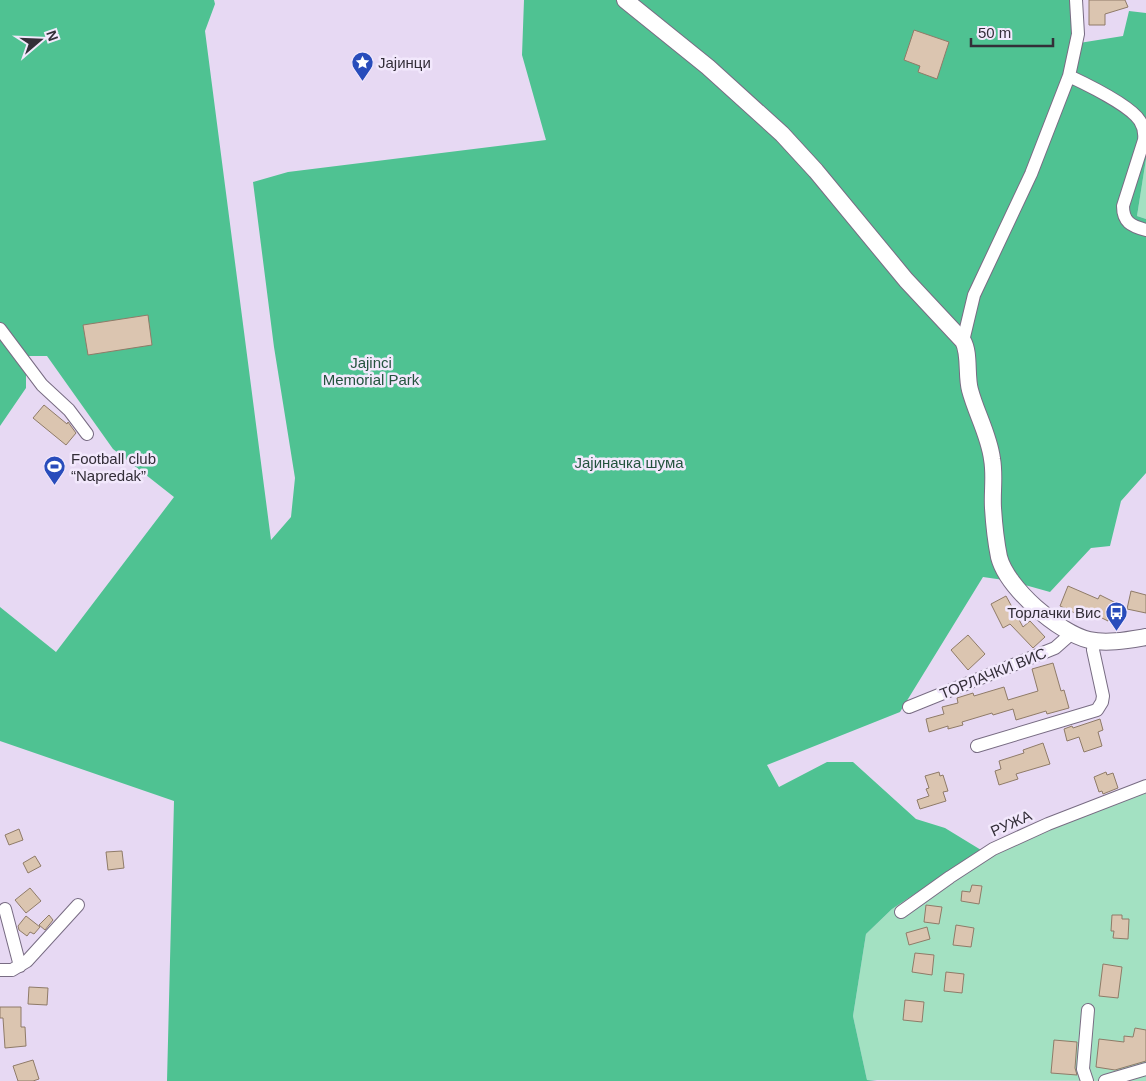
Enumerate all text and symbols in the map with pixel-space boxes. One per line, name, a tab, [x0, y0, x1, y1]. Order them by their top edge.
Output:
north arrow	[15, 15, 65, 65]
scale bar	[971, 15, 1054, 47]
text: 50 m	[978, 24, 1011, 41]
text: N	[43, 28, 62, 43]
place icon: Јајинци	[350, 50, 374, 81]
place label: Јајинци	[378, 54, 431, 71]
park label: Jajinci Memorial Park	[323, 354, 420, 388]
place label: Football club “Napredak”	[71, 450, 156, 484]
park label: Јајиначка шума	[574, 454, 684, 471]
sports icon: Football club “Napredak”	[43, 455, 67, 486]
bus stop icon: Торлачки Вис	[1105, 600, 1129, 631]
place label: Торлачки Вис	[1007, 604, 1101, 621]
street label: ТОРЛАЧКИ ВИС	[937, 644, 1049, 702]
street label: РУЖА	[988, 806, 1034, 840]

